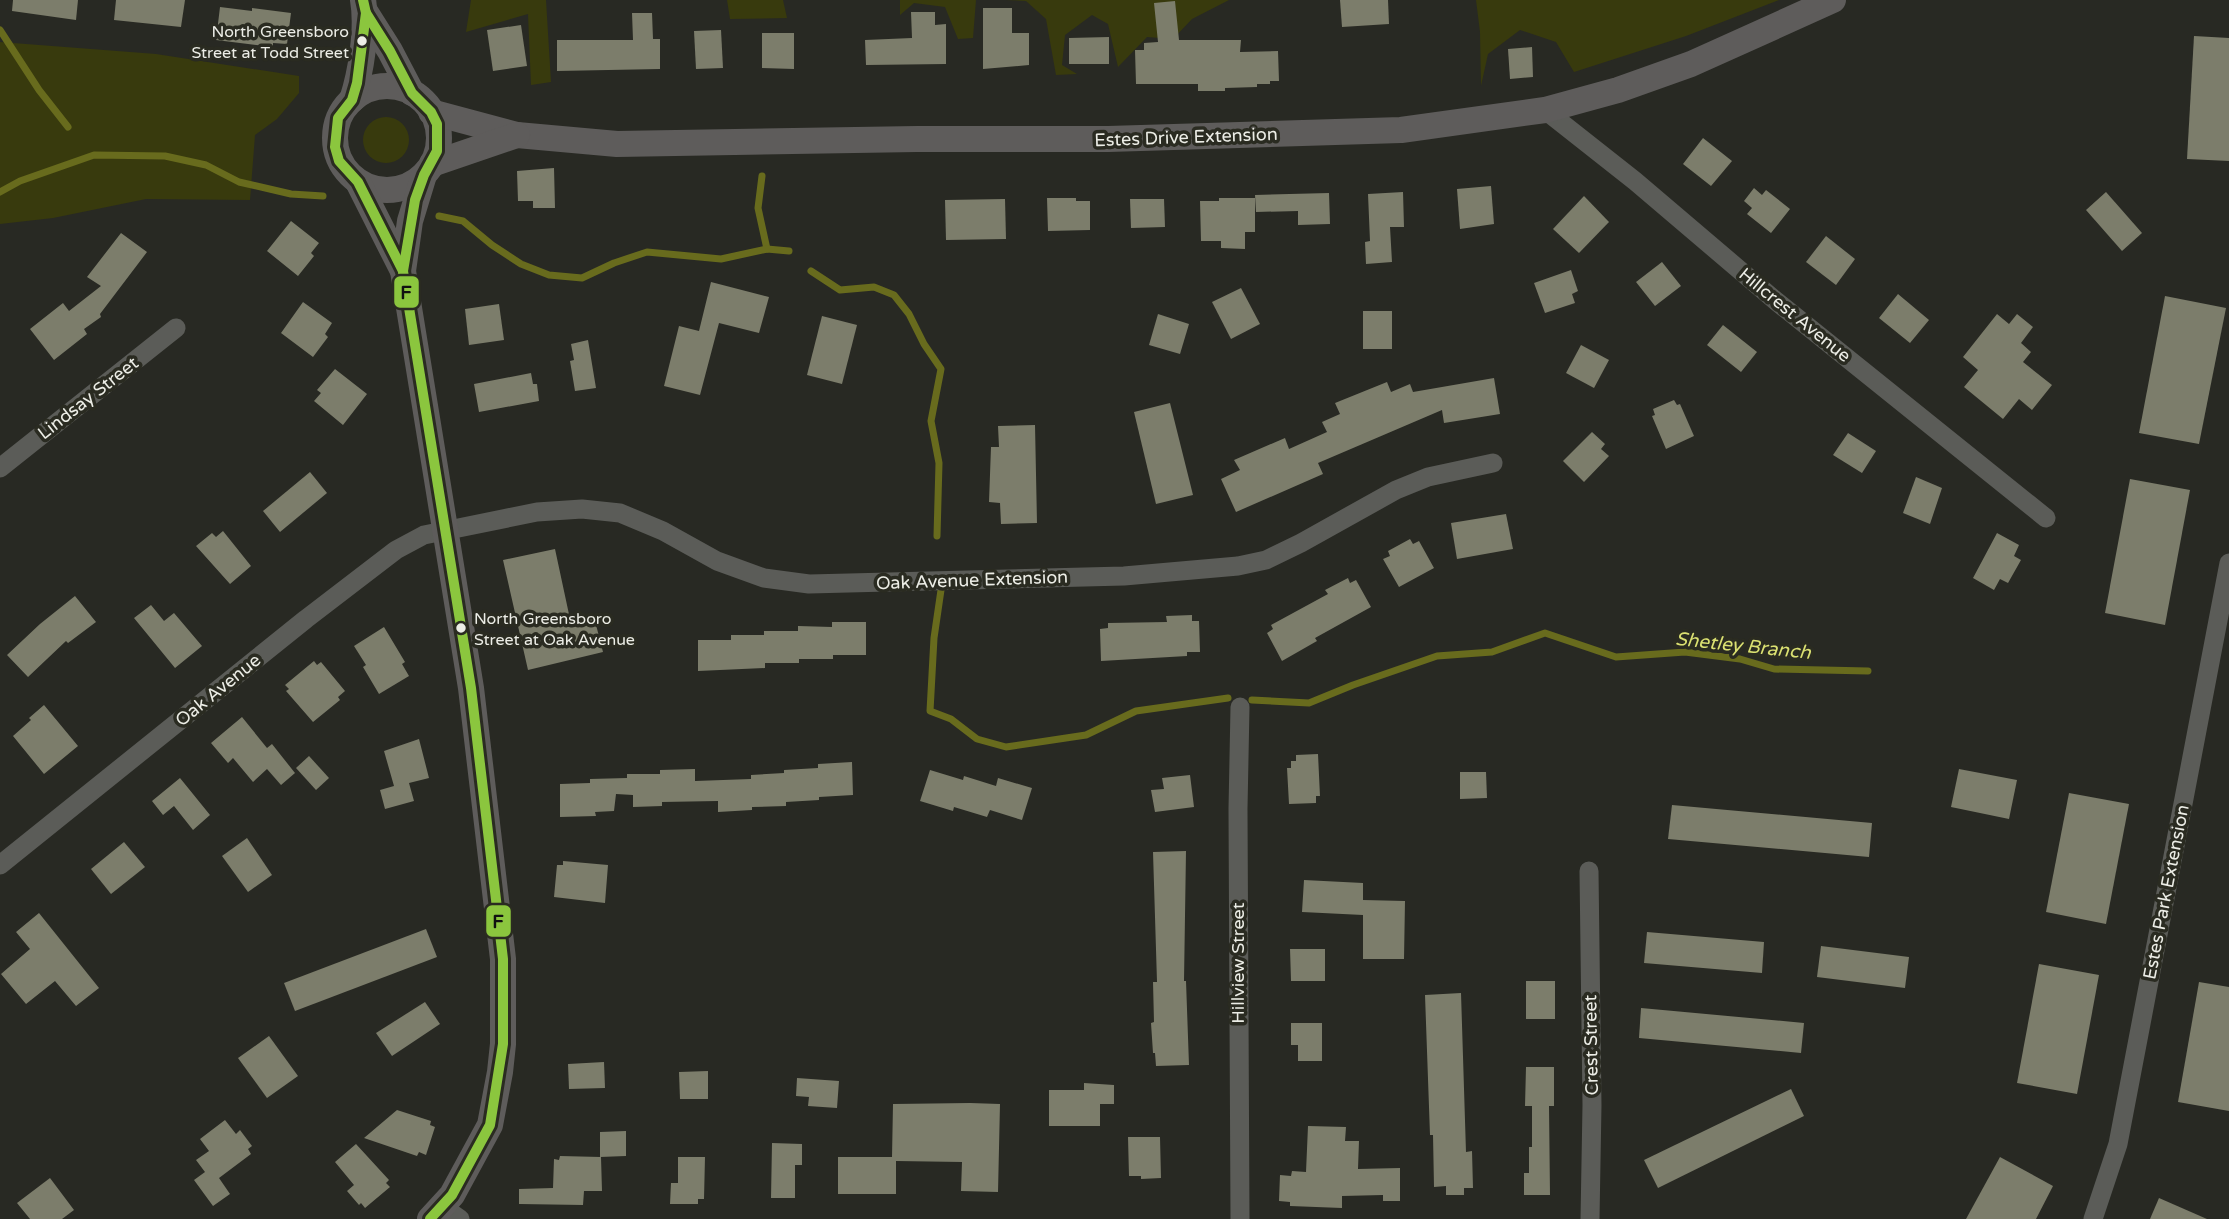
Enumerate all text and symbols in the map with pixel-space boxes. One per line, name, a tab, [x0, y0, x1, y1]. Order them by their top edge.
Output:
place label: North Greensboro Street at Todd Street	[192, 22, 349, 63]
marker: North Greensboro Street at Todd Street	[355, 34, 369, 48]
street label: Estes Drive Extension	[1094, 123, 1278, 151]
street label: Hillcrest Avenue	[1735, 263, 1855, 367]
line badge: F	[393, 275, 420, 309]
text: F	[400, 282, 412, 304]
street label: Lindsay Street	[33, 352, 143, 444]
street label: Oak Avenue Extension	[876, 566, 1068, 594]
place label: North Greensboro Street at Oak Avenue	[474, 609, 635, 650]
marker: North Greensboro Street at Oak Avenue	[454, 621, 468, 635]
water label: Shetley Branch	[1674, 628, 1812, 664]
street label: Oak Avenue	[171, 649, 265, 731]
street label: Estes Park Extension	[2138, 803, 2194, 981]
street label: Hillview Street	[1227, 902, 1249, 1024]
line badge: F	[485, 904, 512, 938]
text: F	[492, 911, 504, 933]
street label: Crest Street	[1579, 994, 1603, 1096]

